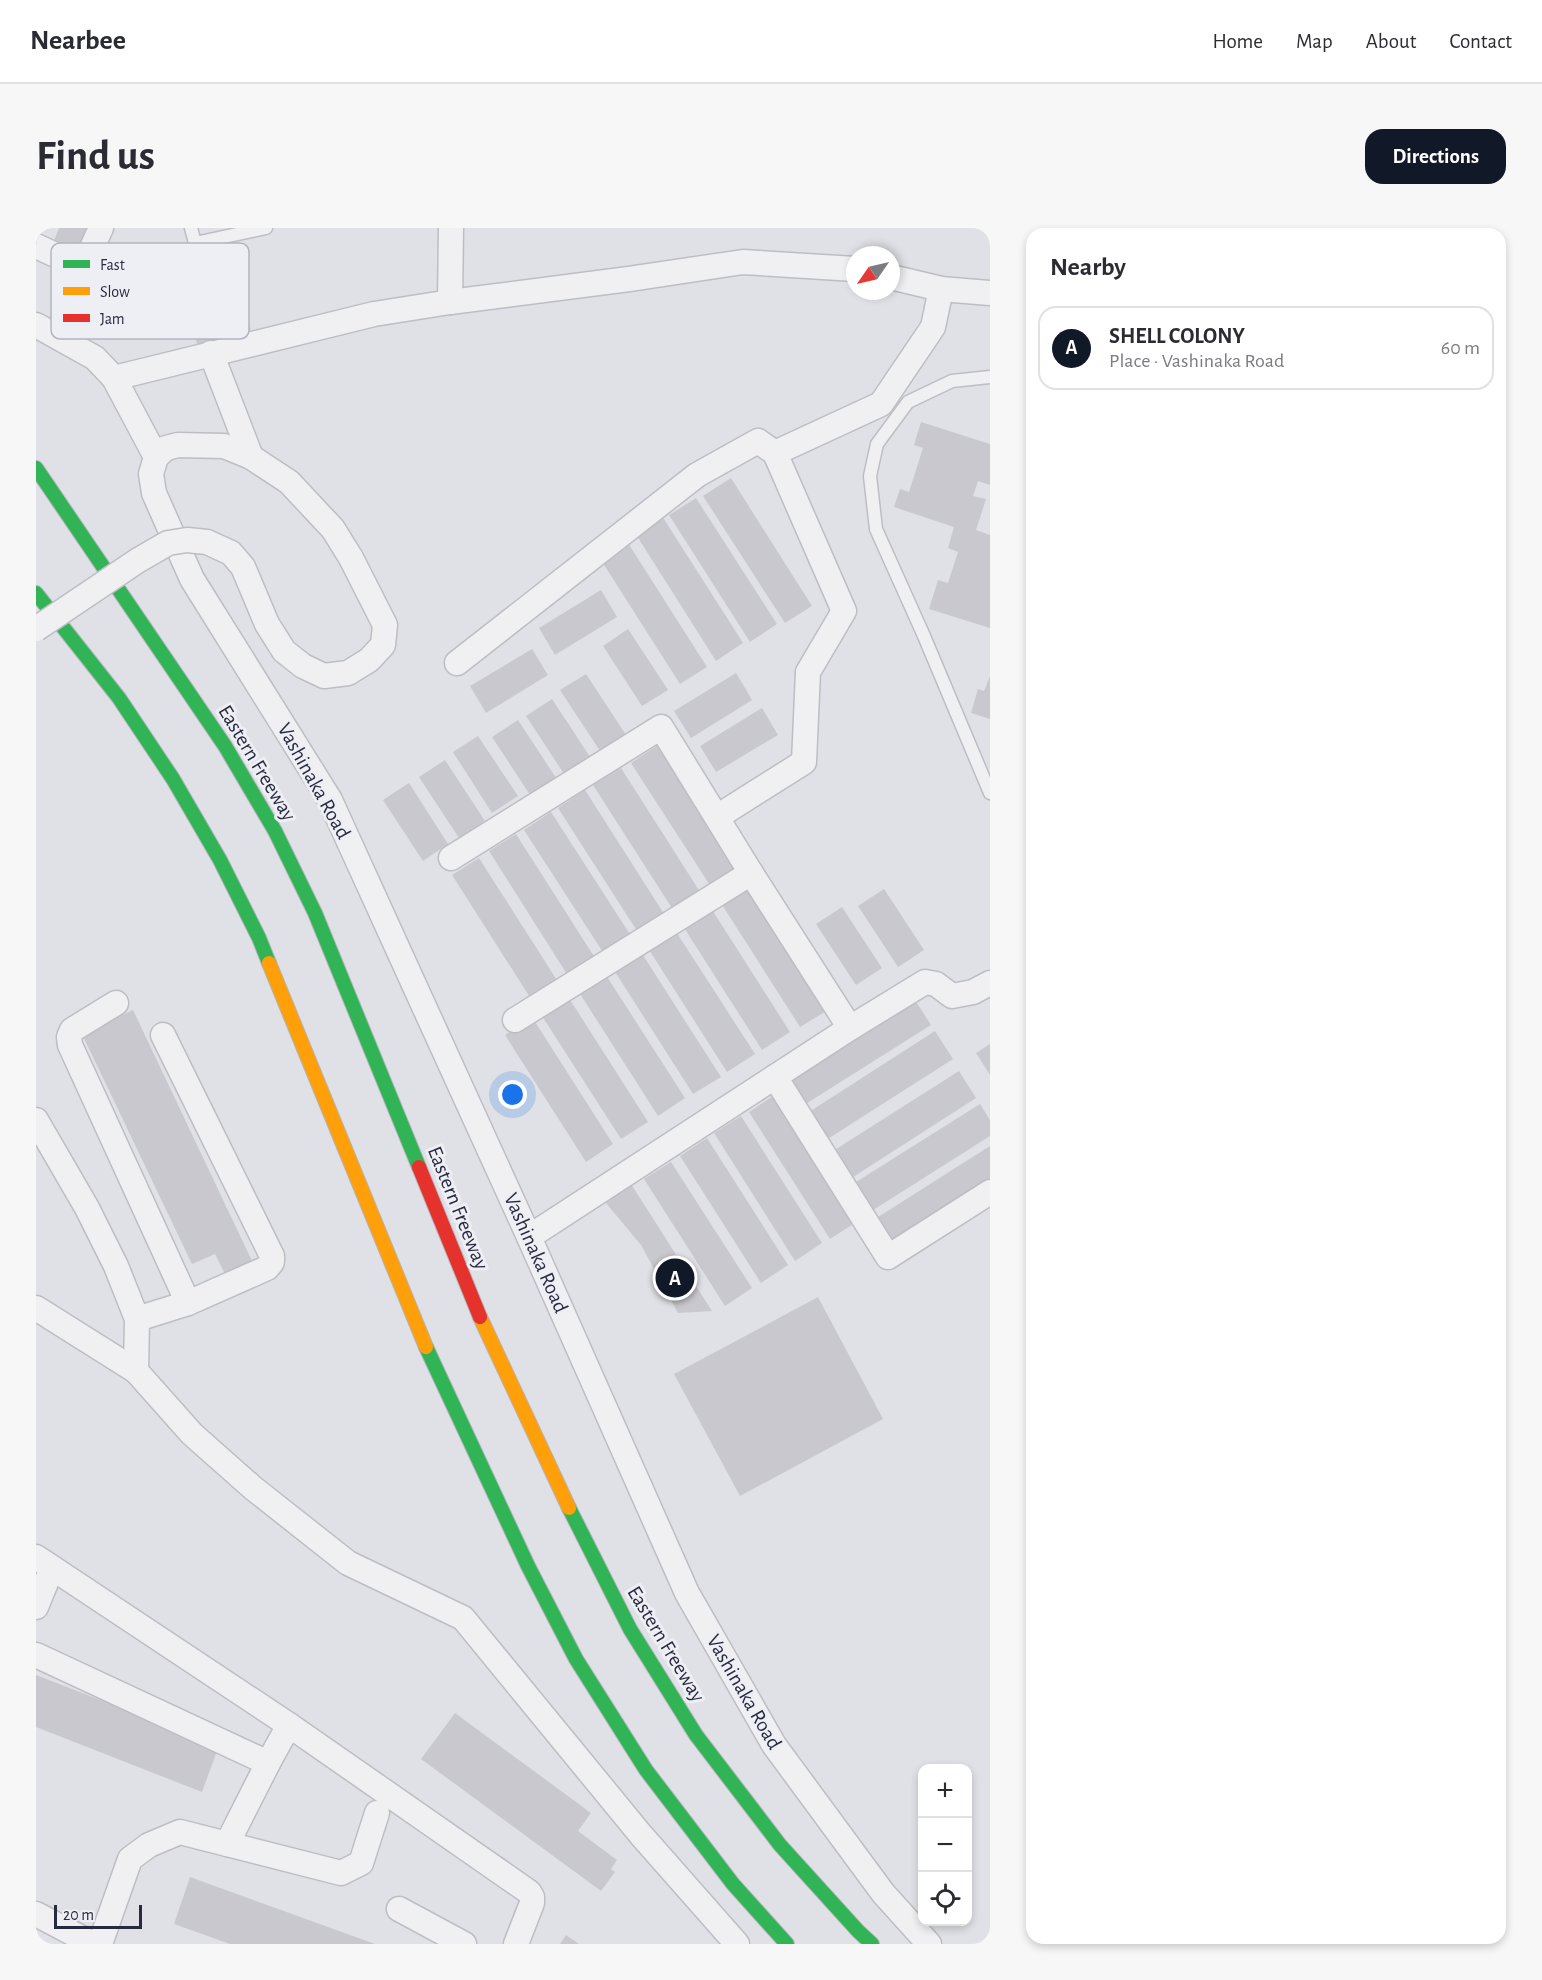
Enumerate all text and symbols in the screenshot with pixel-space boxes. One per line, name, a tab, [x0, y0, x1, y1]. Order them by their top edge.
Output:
text: Nearbee	[30, 27, 126, 55]
text: Home	[1212, 31, 1263, 52]
text: Map	[1296, 31, 1333, 52]
text: About	[1366, 31, 1416, 52]
text: Contact	[1449, 31, 1512, 52]
button: Directions	[1365, 129, 1506, 184]
text: Find us	[36, 135, 155, 177]
legend	[51, 243, 249, 339]
north arrow	[846, 246, 900, 300]
text: Nearby	[1050, 254, 1126, 280]
text: Fast	[100, 257, 125, 273]
text: Slow	[100, 284, 130, 300]
text: Jam	[100, 311, 125, 327]
text: SHELL COLONY	[1109, 325, 1245, 347]
text: A	[1066, 338, 1078, 358]
text: 60 m	[1441, 338, 1480, 358]
text: Place · Vashinaka Road	[1109, 351, 1284, 371]
street label: Eastern Freeway	[214, 701, 300, 825]
street label: Vashinaka Road	[274, 720, 354, 843]
your location	[498, 1080, 527, 1109]
street label: Eastern Freeway	[424, 1143, 492, 1273]
street label: Vashinaka Road	[500, 1190, 572, 1316]
pin: A	[656, 1256, 694, 1300]
street label: Eastern Freeway	[623, 1582, 709, 1706]
street label: Vashinaka Road	[703, 1631, 785, 1753]
map controls	[918, 1764, 972, 1926]
button: +	[918, 1764, 972, 1818]
button: −	[918, 1818, 972, 1872]
button: locate	[918, 1872, 972, 1926]
scale bar	[54, 1902, 142, 1930]
text: 20 m	[63, 1907, 94, 1923]

